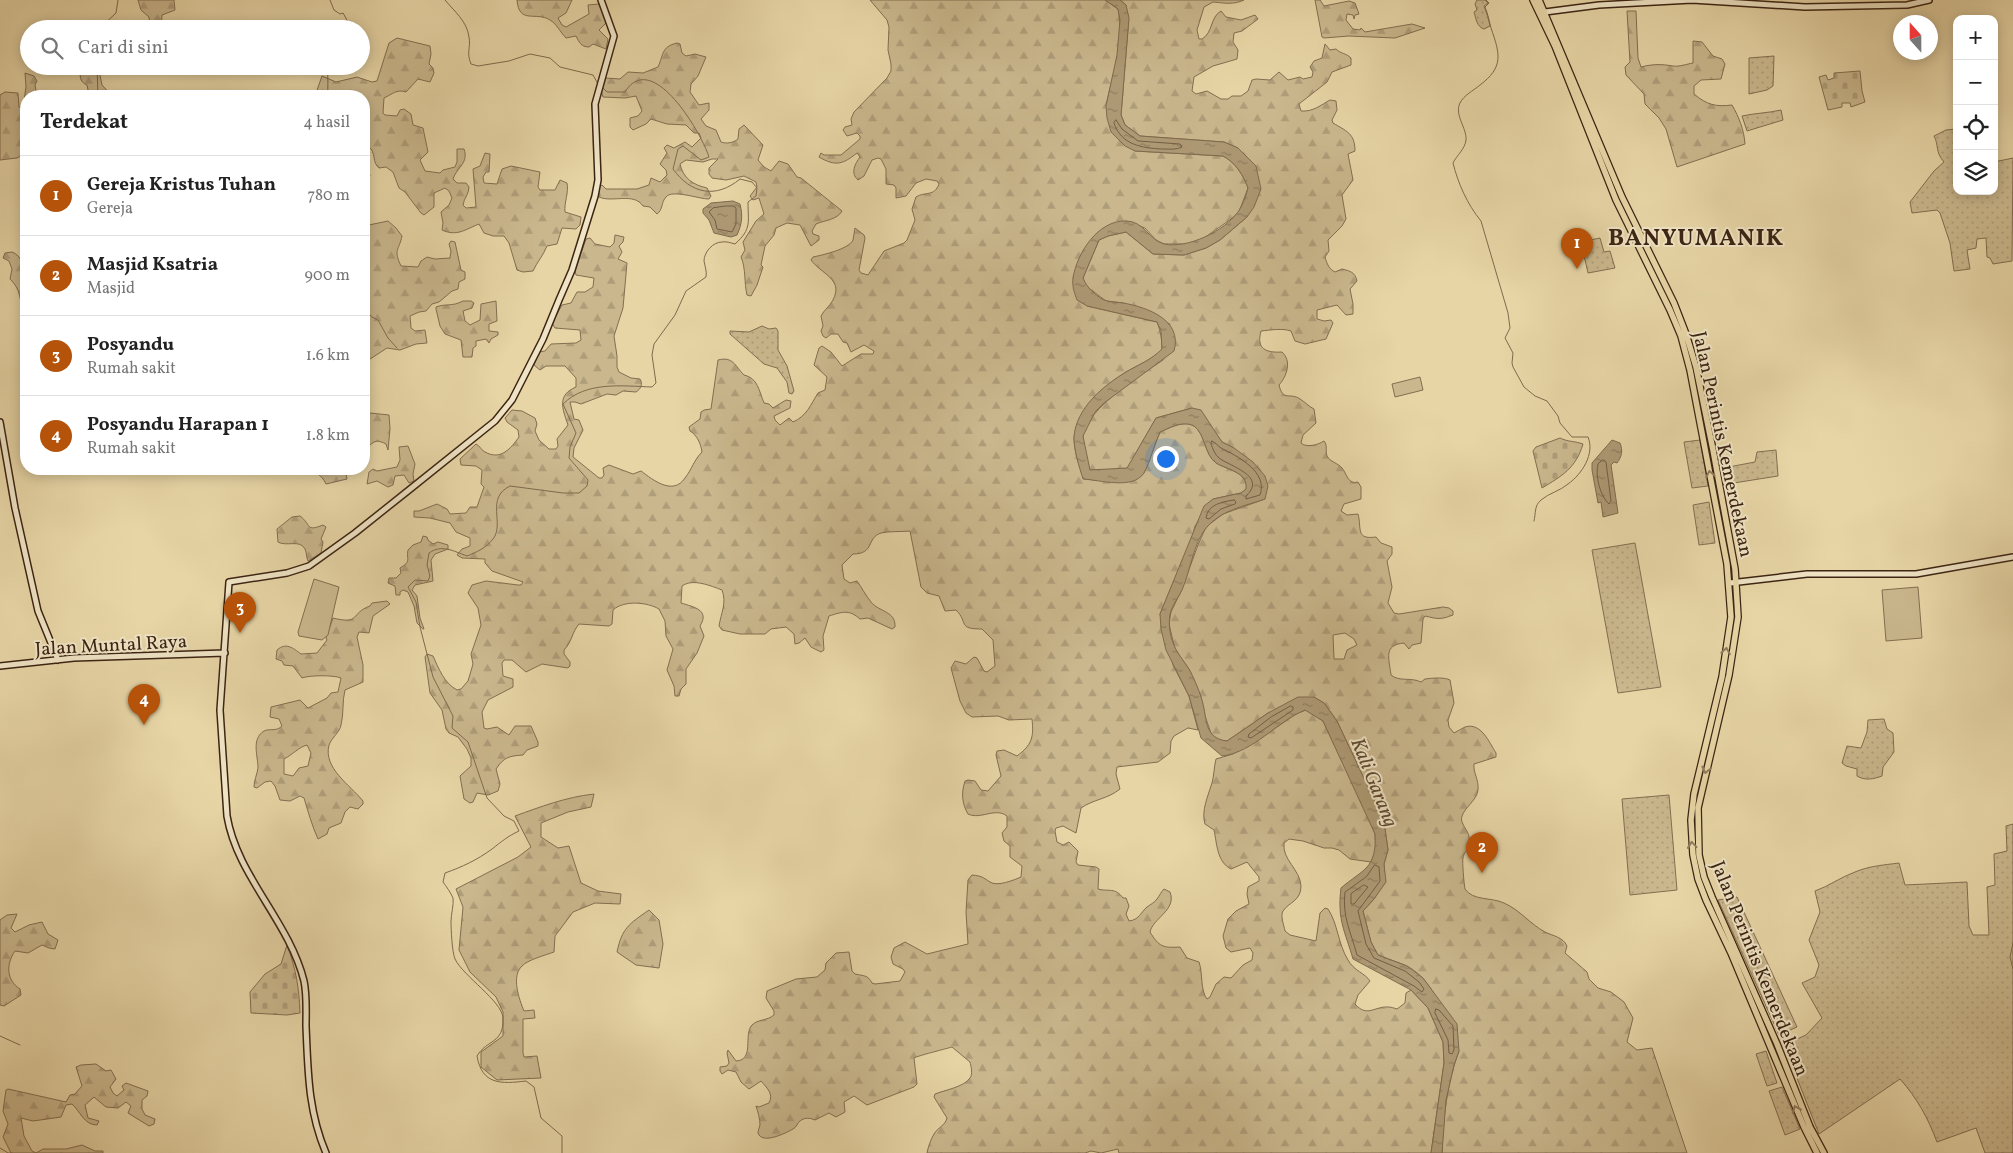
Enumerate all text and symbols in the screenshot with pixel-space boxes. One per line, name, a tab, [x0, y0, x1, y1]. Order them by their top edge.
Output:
north arrow	[1893, 15, 1938, 60]
map controls	[1953, 15, 1998, 195]
button: +	[1953, 15, 1998, 60]
search box	[20, 20, 370, 75]
icon: search	[38, 34, 66, 62]
text: Cari di sini	[78, 35, 169, 61]
button: −	[1953, 60, 1998, 105]
button: locate	[1953, 105, 1998, 150]
text: Terdekat	[40, 108, 128, 137]
text: 4 hasil	[303, 112, 350, 134]
button: layers	[1953, 150, 1998, 195]
text: Gereja Kristus Tuhan	[87, 172, 276, 198]
text: 1	[53, 185, 59, 207]
text: 780 m	[308, 185, 350, 207]
text: Gereja	[87, 198, 133, 220]
district label: BANYUMANIK	[1608, 222, 1784, 256]
pin: 1	[1561, 228, 1593, 269]
text: Masjid Ksatria	[87, 252, 218, 278]
text: 2	[52, 265, 60, 287]
text: 900 m	[304, 265, 350, 287]
text: Masjid	[87, 278, 135, 300]
street label: Jalan Perintis Kemerdekaan	[1685, 329, 1759, 560]
text: Posyandu	[87, 332, 174, 358]
text: 3	[52, 345, 60, 367]
text: 1.6 km	[306, 345, 350, 367]
text: Rumah sakit	[87, 358, 176, 380]
text: Posyandu Harapan 1	[87, 412, 269, 438]
text: 4	[51, 425, 61, 447]
text: 1.8 km	[306, 425, 350, 447]
text: Rumah sakit	[87, 438, 176, 460]
your location	[1153, 446, 1179, 472]
one-way arrow	[1705, 469, 1715, 478]
pin: 3	[224, 592, 256, 633]
street label: Jalan Muntal Raya	[34, 629, 188, 663]
one-way arrow	[1720, 647, 1730, 656]
pin: 4	[128, 684, 160, 725]
water label: Kali Garang	[1342, 734, 1404, 832]
one-way arrow	[1701, 766, 1712, 775]
pin: 2	[1466, 832, 1498, 873]
one-way arrow	[1686, 840, 1697, 848]
street label: Jalan Perintis Kemerdekaan	[1704, 857, 1814, 1080]
one-way arrow	[1792, 1105, 1802, 1114]

